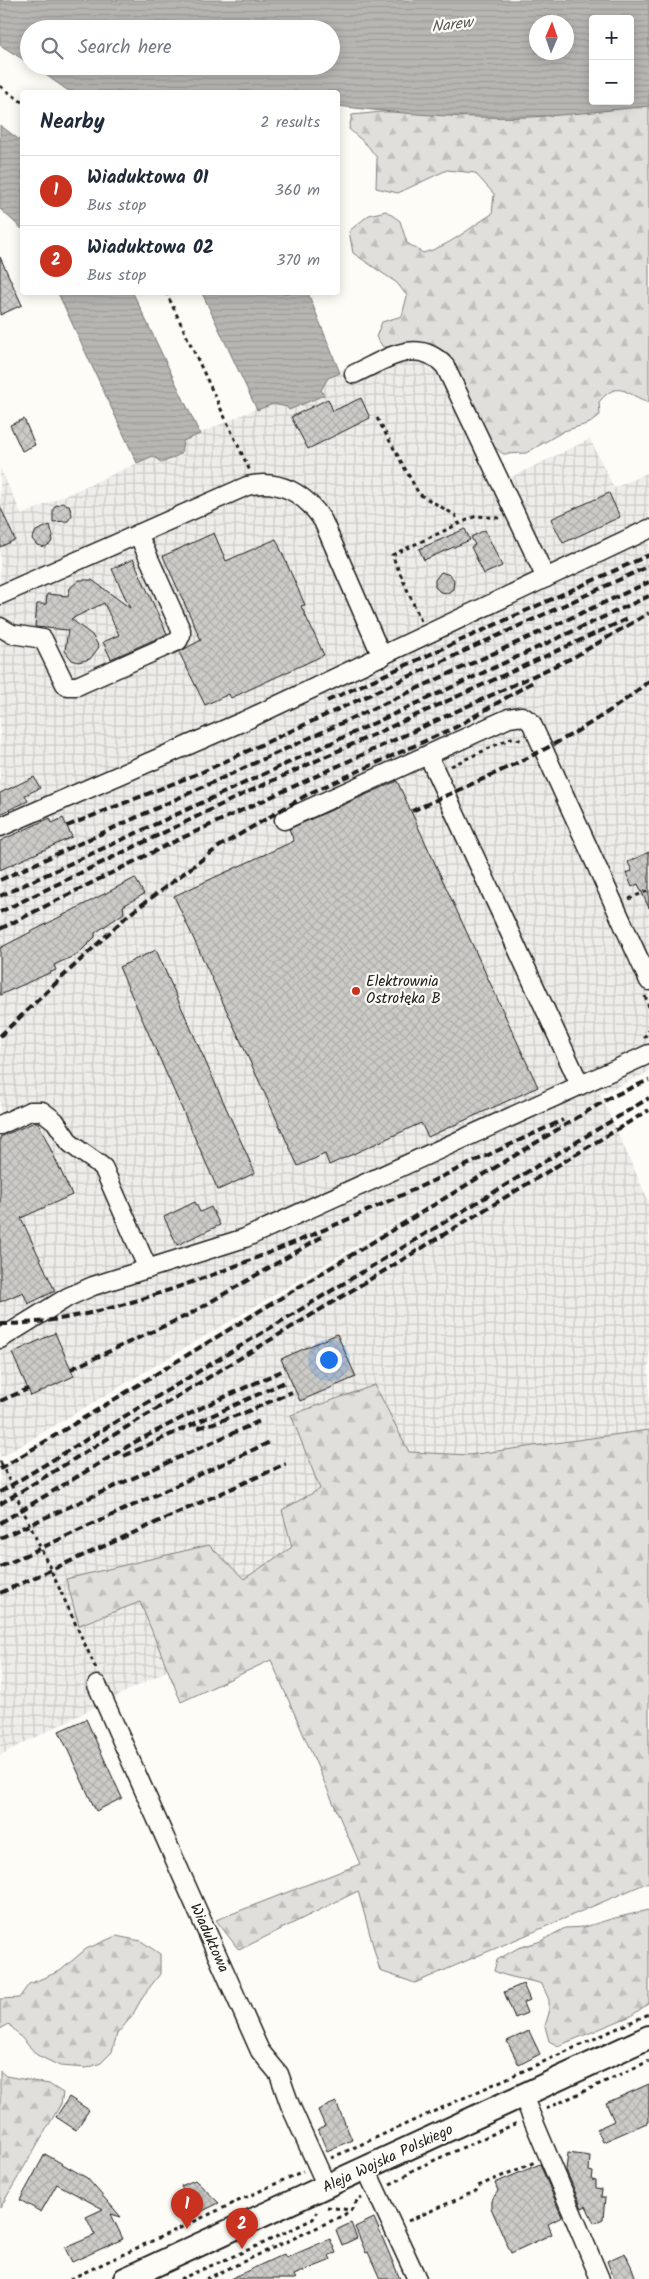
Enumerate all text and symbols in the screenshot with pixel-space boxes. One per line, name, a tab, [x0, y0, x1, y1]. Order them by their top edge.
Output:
water label: Narew	[430, 10, 476, 40]
north arrow	[529, 15, 574, 60]
map controls	[589, 15, 634, 105]
button: +	[589, 15, 634, 60]
search box	[20, 20, 340, 75]
text: Search here	[78, 33, 172, 63]
icon: search	[38, 34, 66, 62]
button: −	[589, 60, 634, 105]
text: Nearby	[40, 106, 105, 139]
text: 2 results	[260, 110, 320, 135]
text: Wiaduktowa 01	[87, 163, 209, 193]
text: 1	[54, 178, 58, 203]
text: 360 m	[275, 178, 320, 203]
text: Bus stop	[87, 193, 146, 218]
text: Wiaduktowa 02	[87, 233, 214, 263]
text: 2	[51, 248, 61, 273]
text: 370 m	[276, 248, 320, 273]
text: Bus stop	[87, 263, 146, 288]
place label: Elektrownia Ostrołęka B	[366, 970, 441, 1011]
marker: Elektrownia Ostrołęka B	[350, 985, 362, 997]
your location	[316, 1347, 342, 1373]
street label: Wiaduktowa	[183, 1899, 235, 1977]
street label: Aleja Wojska Polskiego	[319, 2118, 457, 2200]
pin: 1	[171, 2188, 203, 2229]
pin: 2	[226, 2208, 258, 2249]

